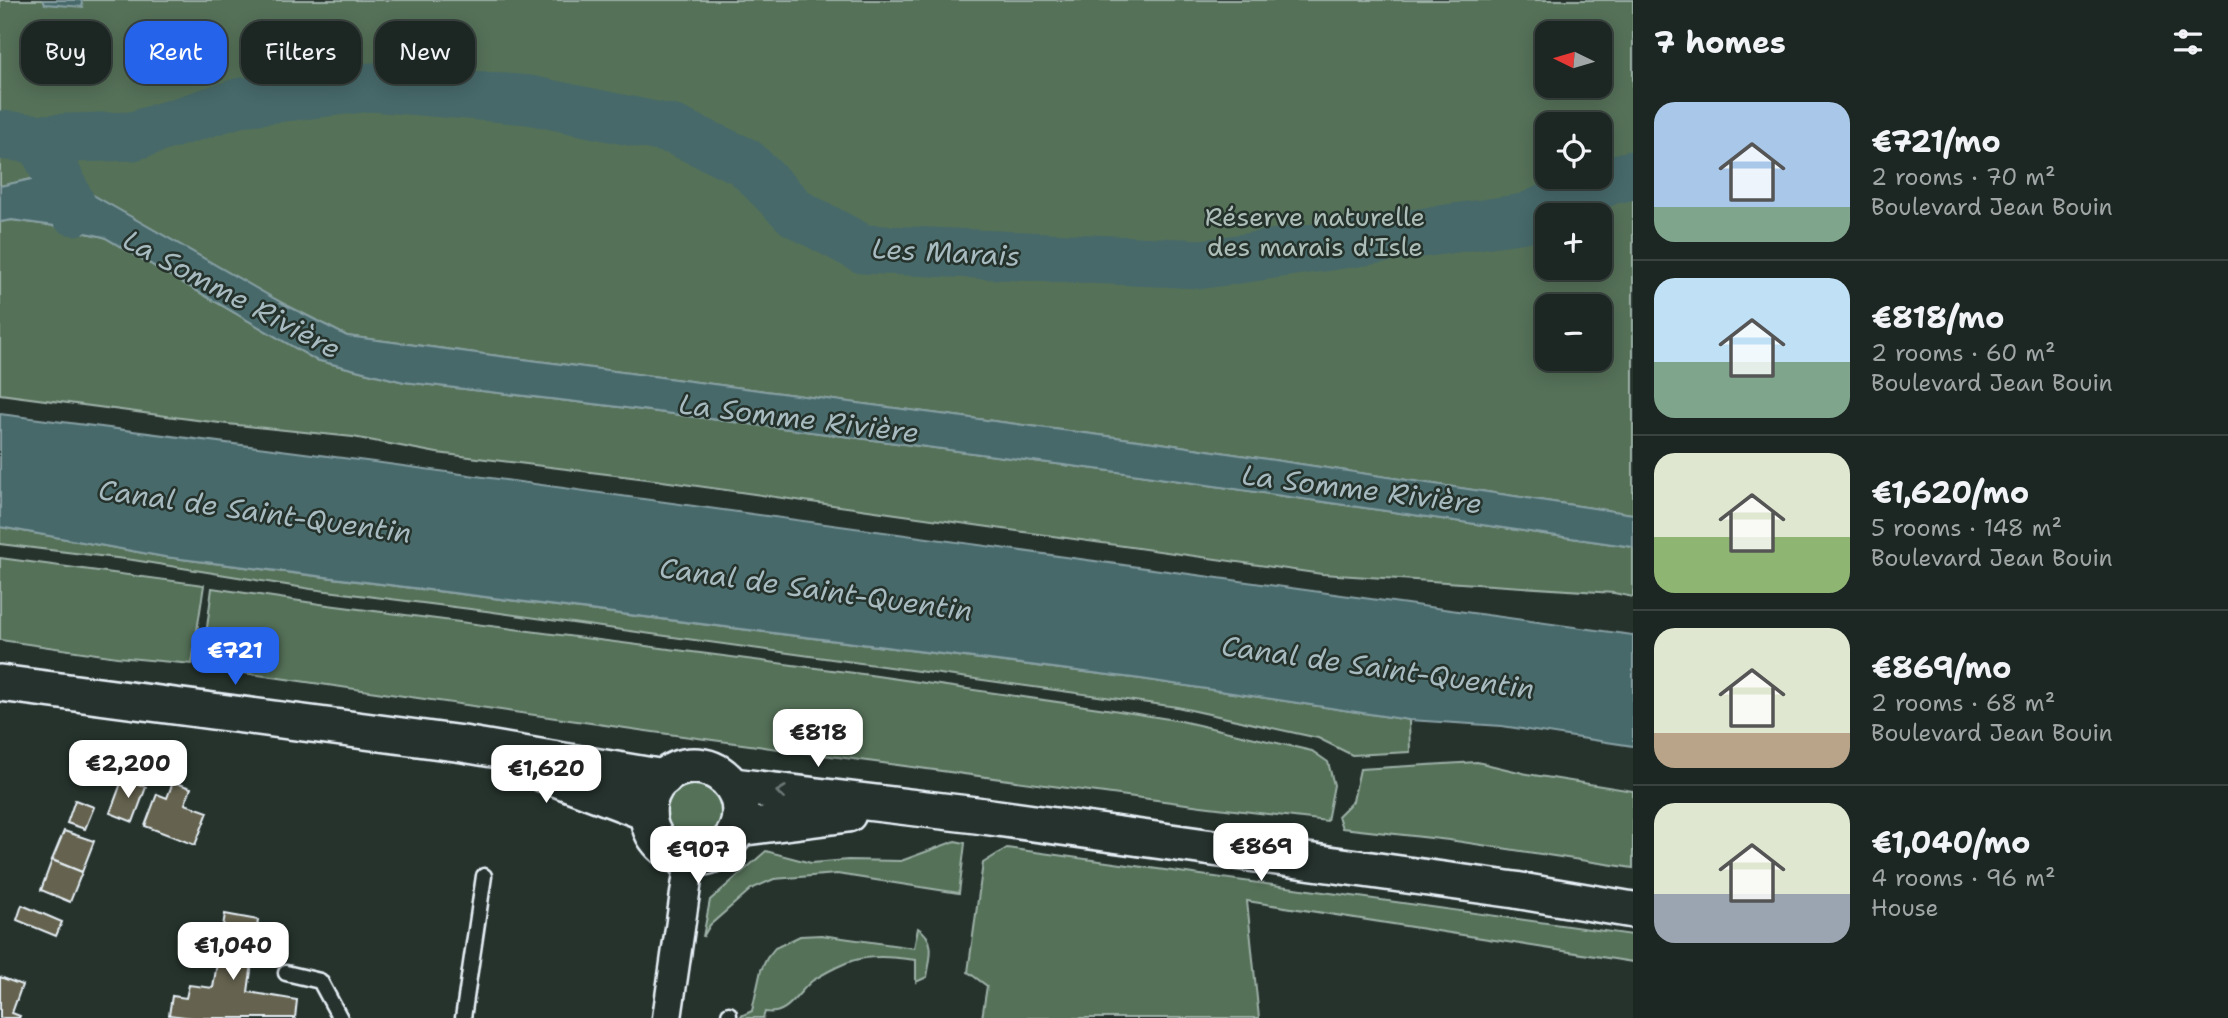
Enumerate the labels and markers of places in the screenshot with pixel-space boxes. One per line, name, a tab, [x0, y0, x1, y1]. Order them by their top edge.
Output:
pin: €721	[194, 628, 276, 687]
pin: €818	[777, 710, 859, 769]
pin: €2,200	[71, 740, 185, 800]
pin: €1,620	[489, 746, 603, 805]
pin: €869	[1220, 824, 1302, 883]
pin: €907	[657, 826, 739, 886]
pin: €1,040	[176, 922, 290, 982]

